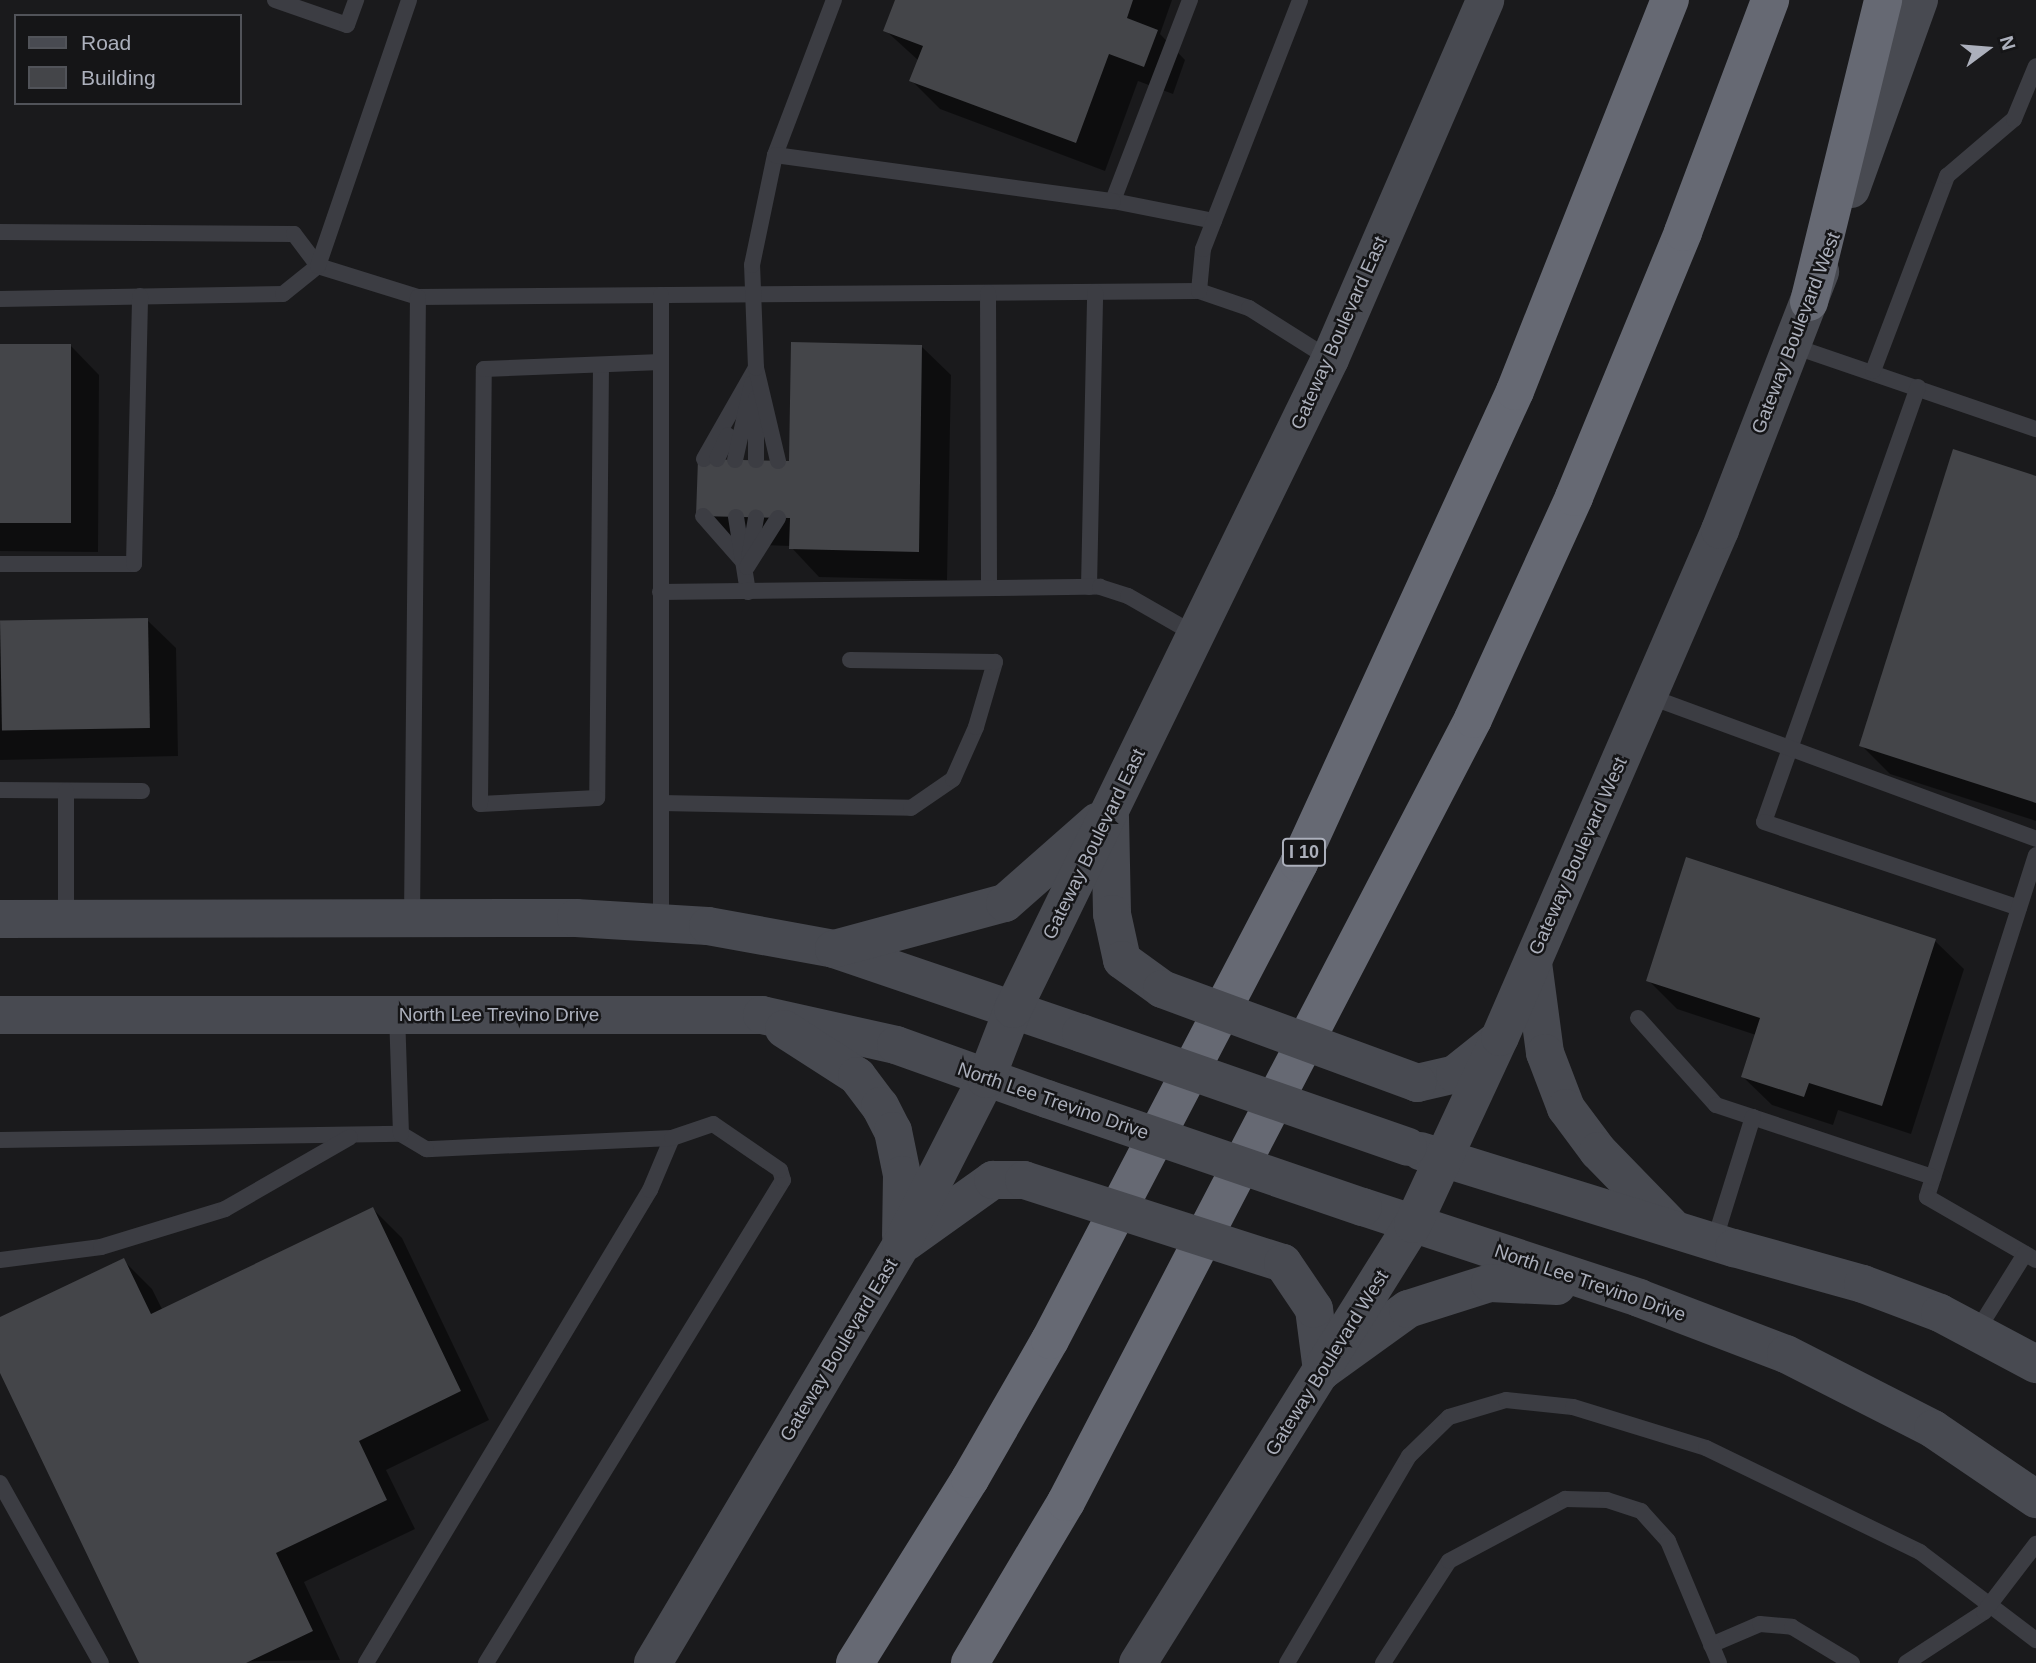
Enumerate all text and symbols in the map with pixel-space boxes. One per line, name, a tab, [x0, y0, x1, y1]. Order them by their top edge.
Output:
legend	[14, 14, 242, 105]
north arrow	[1952, 14, 2022, 84]
text: Road	[81, 31, 131, 54]
text: N	[1996, 34, 2020, 53]
text: Building	[81, 66, 156, 89]
street label: Gateway Boulevard West	[1747, 229, 1845, 437]
street label: Gateway Boulevard East	[1286, 233, 1392, 433]
street label: Gateway Boulevard East	[1038, 745, 1150, 943]
street label: Gateway Boulevard West	[1524, 754, 1632, 958]
road number: I 10	[1281, 838, 1327, 866]
street label: North Lee Trevino Drive	[399, 1004, 599, 1026]
street label: North Lee Trevino Drive	[954, 1058, 1152, 1144]
street label: North Lee Trevino Drive	[1491, 1240, 1689, 1326]
street label: Gateway Boulevard East	[775, 1255, 903, 1445]
street label: Gateway Boulevard West	[1261, 1266, 1393, 1460]

